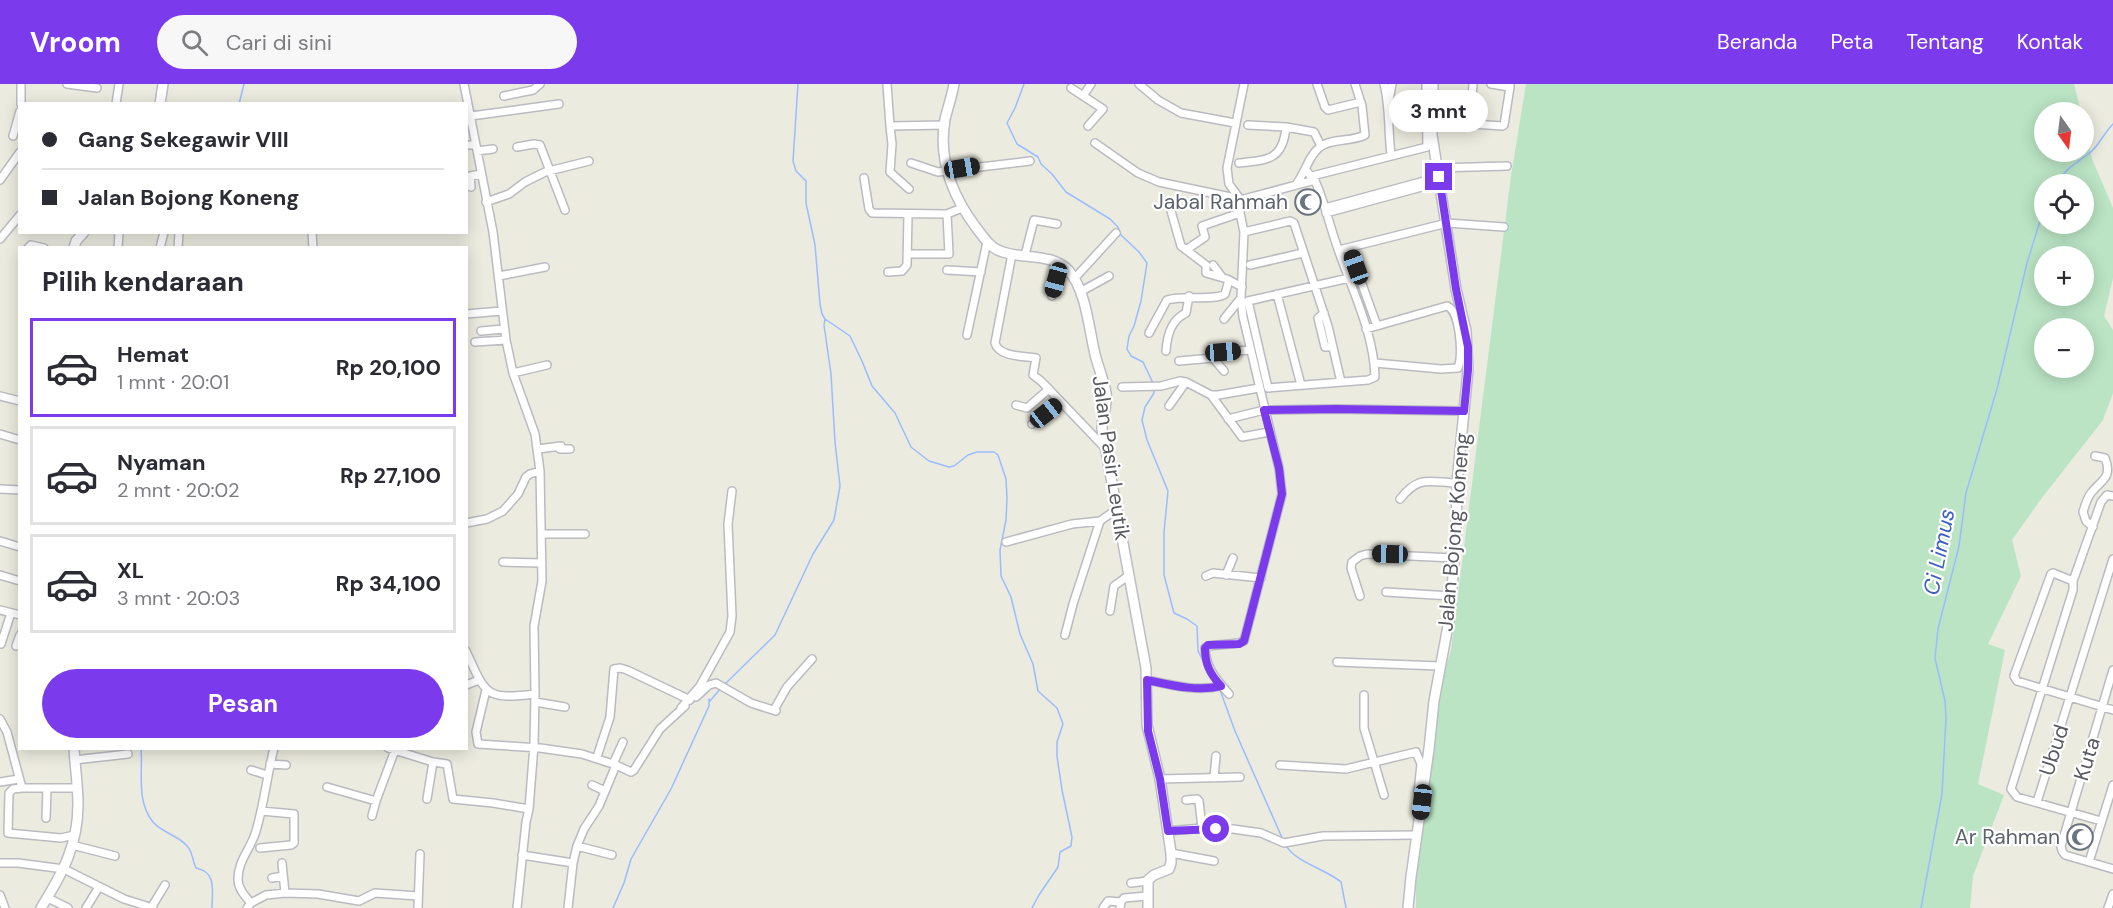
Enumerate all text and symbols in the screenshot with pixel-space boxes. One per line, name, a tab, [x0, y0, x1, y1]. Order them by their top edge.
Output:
search box	[157, 15, 577, 69]
text: Vroom	[30, 24, 121, 61]
icon: search	[178, 26, 211, 59]
text: Cari di sini	[226, 28, 332, 57]
text: Beranda	[1717, 28, 1798, 56]
text: Peta	[1831, 28, 1873, 56]
text: Tentang	[1906, 28, 1984, 56]
text: Kontak	[2017, 28, 2083, 56]
callout: 3 mnt	[1390, 90, 1488, 132]
text: 3 mnt	[1410, 98, 1467, 124]
north arrow	[2034, 102, 2094, 162]
map controls	[2034, 102, 2094, 378]
text: Gang Sekegawir VIII	[78, 125, 289, 154]
car	[943, 156, 981, 180]
route end	[1425, 163, 1452, 190]
button: locate	[2034, 174, 2094, 234]
text: Jalan Bojong Koneng	[78, 183, 299, 212]
mosque icon: Jabal Rahmah	[1293, 187, 1323, 217]
place label: Jabal Rahmah	[1153, 188, 1288, 216]
button: +	[2034, 246, 2094, 306]
car	[1341, 247, 1371, 287]
car	[1043, 260, 1069, 300]
text: Pilih kendaraan	[42, 264, 244, 299]
button: −	[2034, 318, 2094, 378]
text: Hemat	[117, 340, 189, 369]
icon: car	[45, 341, 99, 395]
car	[1204, 342, 1242, 362]
text: Rp 20,100	[336, 353, 441, 382]
text: 1 mnt · 20:01	[117, 369, 229, 395]
street label: Jalan Pasir Leutik	[1086, 374, 1136, 543]
car	[1026, 395, 1066, 431]
street label: Jalan Bojong Koneng	[1431, 431, 1477, 633]
text: Nyaman	[117, 448, 206, 477]
icon: car	[45, 449, 99, 503]
text: Rp 27,100	[340, 461, 441, 490]
text: 2 mnt · 20:02	[117, 477, 240, 503]
water label: Ci Limus	[1916, 506, 1962, 598]
car	[1372, 545, 1408, 563]
text: XL	[117, 556, 144, 585]
icon: car	[45, 557, 99, 611]
text: Rp 34,100	[336, 569, 441, 598]
text: 3 mnt · 20:03	[117, 585, 240, 611]
button: Pesan	[42, 669, 444, 738]
street label: Ubud	[2033, 721, 2075, 779]
street label: Kuta	[2067, 734, 2107, 784]
car	[1411, 783, 1433, 821]
route start	[1202, 815, 1229, 842]
mosque icon: Ar Rahman	[2065, 822, 2095, 852]
place label: Ar Rahman	[1955, 823, 2060, 851]

